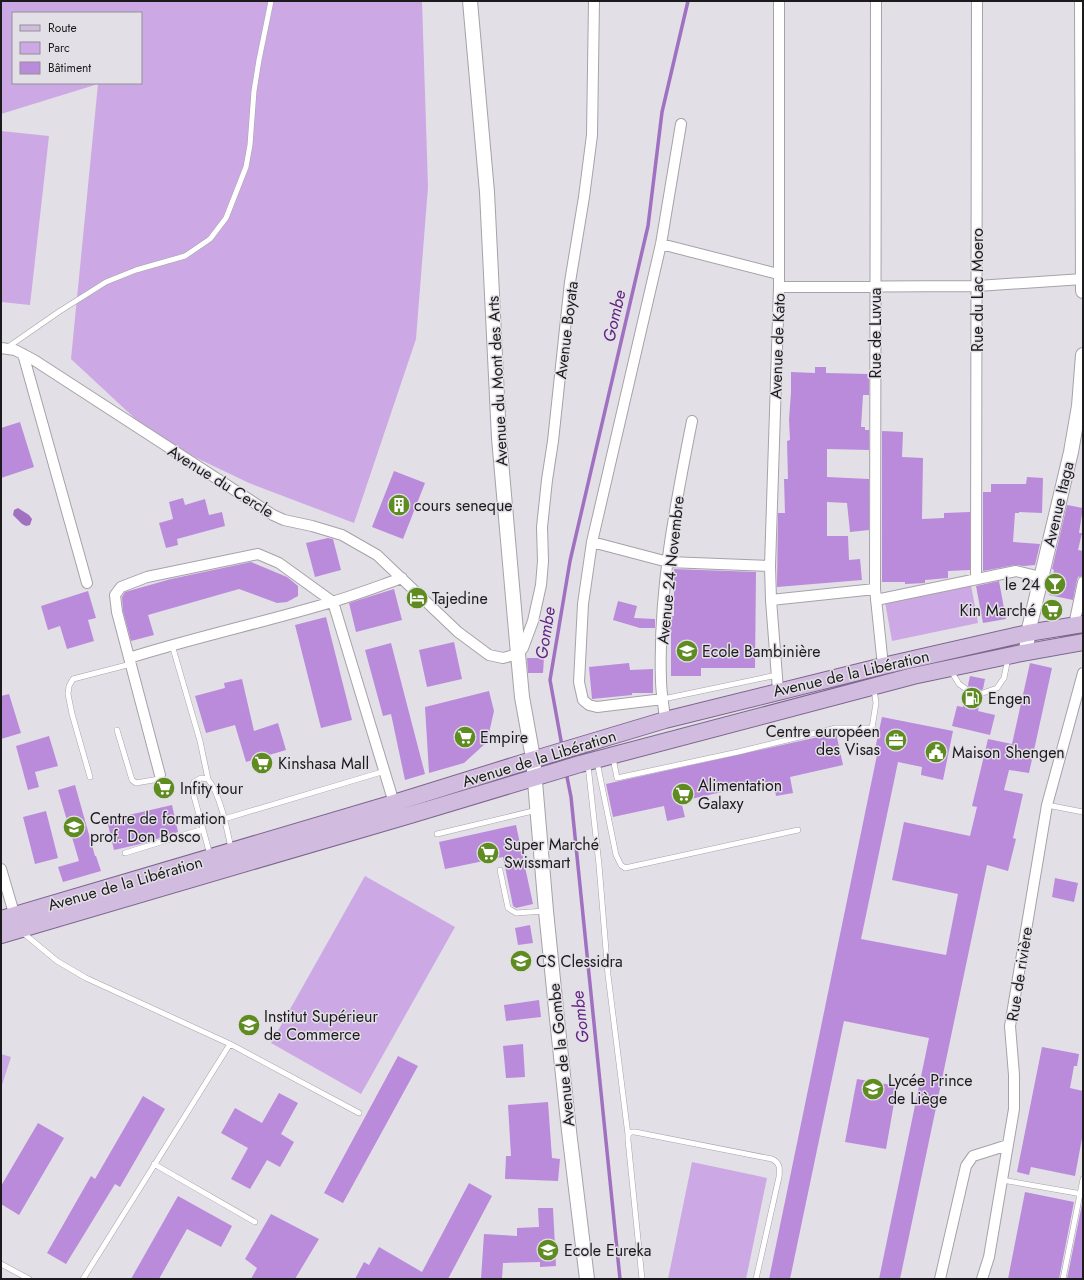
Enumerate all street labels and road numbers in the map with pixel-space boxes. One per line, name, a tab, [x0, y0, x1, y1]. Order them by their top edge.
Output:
street label: Rue du Lac Moero	[966, 228, 989, 352]
street label: Avenue Boyata	[549, 280, 584, 380]
street label: Rue de Luvua	[864, 288, 887, 378]
street label: Avenue de Kato	[764, 292, 791, 399]
street label: Avenue du Mont des Arts	[482, 295, 513, 467]
street label: Avenue du Cercle	[163, 440, 278, 523]
street label: Avenue Itaga	[1038, 459, 1079, 549]
street label: Avenue 24 Novembre	[651, 495, 690, 645]
street label: Avenue de la Libération	[771, 644, 932, 703]
street label: Avenue de la Libération	[459, 724, 619, 793]
street label: Avenue de la Libération	[45, 850, 205, 917]
street label: Rue de rivière	[1001, 925, 1038, 1023]
street label: Avenue de la Gombe	[543, 982, 580, 1128]

